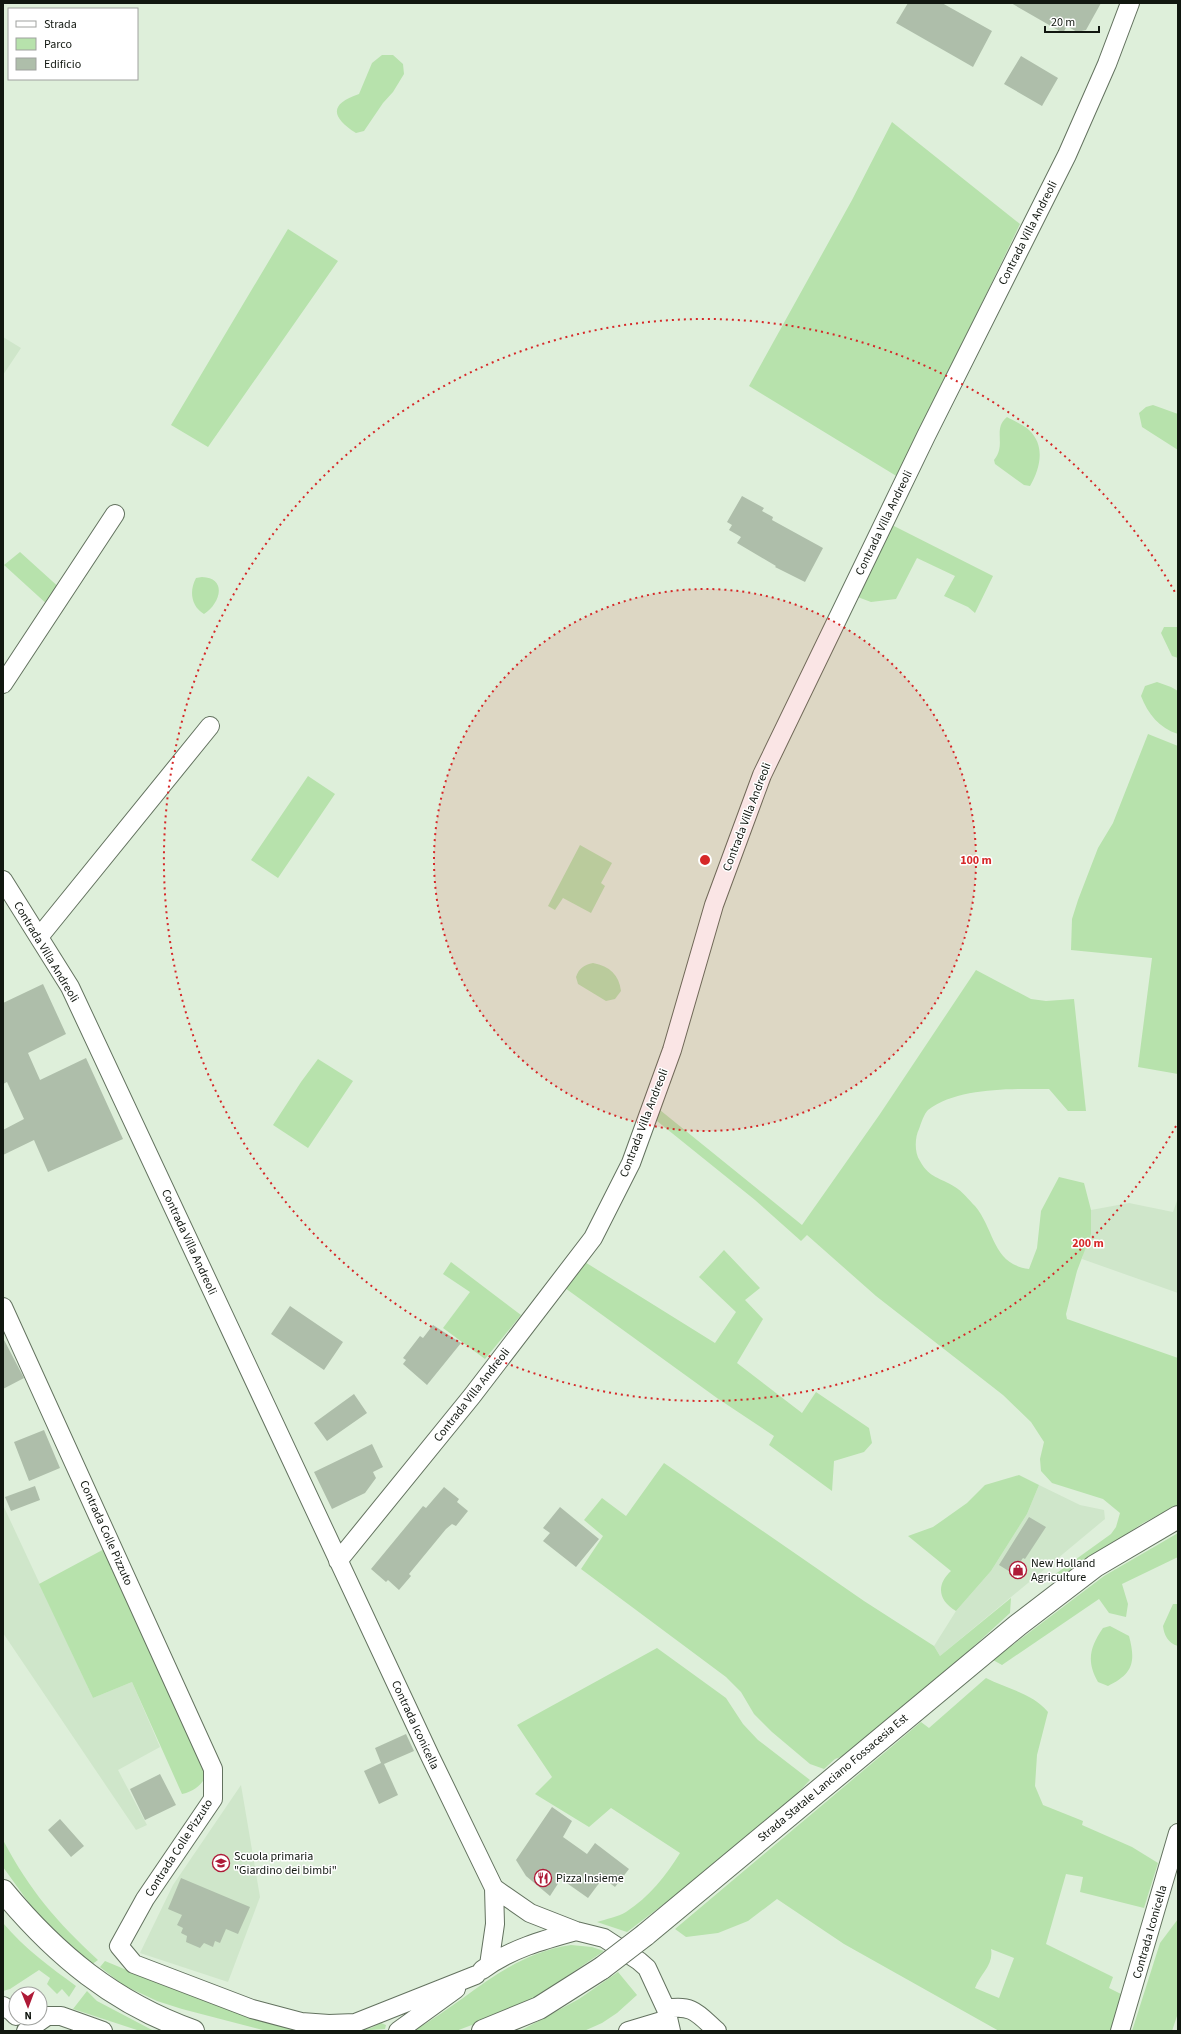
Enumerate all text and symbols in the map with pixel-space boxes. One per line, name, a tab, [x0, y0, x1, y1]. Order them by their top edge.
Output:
legend	[8, 8, 138, 80]
scale bar	[1045, 8, 1099, 34]
text: 20 m	[1051, 14, 1075, 31]
text: Strada	[44, 16, 77, 33]
text: Parco	[44, 36, 72, 53]
text: Edificio	[44, 56, 81, 73]
street label: Contrada Villa Andreoli	[994, 178, 1062, 288]
street label: Contrada Villa Andreoli	[851, 468, 917, 578]
street label: Contrada Villa Andreoli	[718, 760, 776, 874]
text: 100 m	[960, 852, 992, 869]
centre of rings	[698, 853, 712, 867]
street label: Contrada Villa Andreoli	[9, 898, 83, 1006]
street label: Contrada Villa Andreoli	[615, 1066, 673, 1180]
street label: Contrada Villa Andreoli	[157, 1186, 221, 1298]
text: 200 m	[1072, 1235, 1104, 1252]
street label: Contrada Villa Andreoli	[430, 1344, 514, 1446]
street label: Contrada Colle Pizzuto	[75, 1478, 137, 1588]
place label: New Holland Agriculture	[1031, 1555, 1096, 1586]
shop icon: New Holland Agriculture	[1008, 1560, 1028, 1580]
street label: Contrada Iconicella	[387, 1678, 443, 1772]
street label: Strada Statale Lanciano Fossacesia Est	[754, 1710, 912, 1846]
street label: Contrada Colle Pizzuto	[141, 1796, 217, 1900]
place label: Scuola primaria "Giardino dei bimbi"	[234, 1848, 337, 1879]
school or university icon: Scuola primaria "Giardino dei bimbi"	[211, 1853, 231, 1873]
restaurant icon: Pizza Insieme	[533, 1868, 553, 1888]
place label: Pizza Insieme	[556, 1870, 624, 1887]
street label: Contrada Iconicella	[1128, 1883, 1172, 1981]
north arrow	[8, 1986, 48, 2026]
text: N	[24, 2008, 32, 2023]

